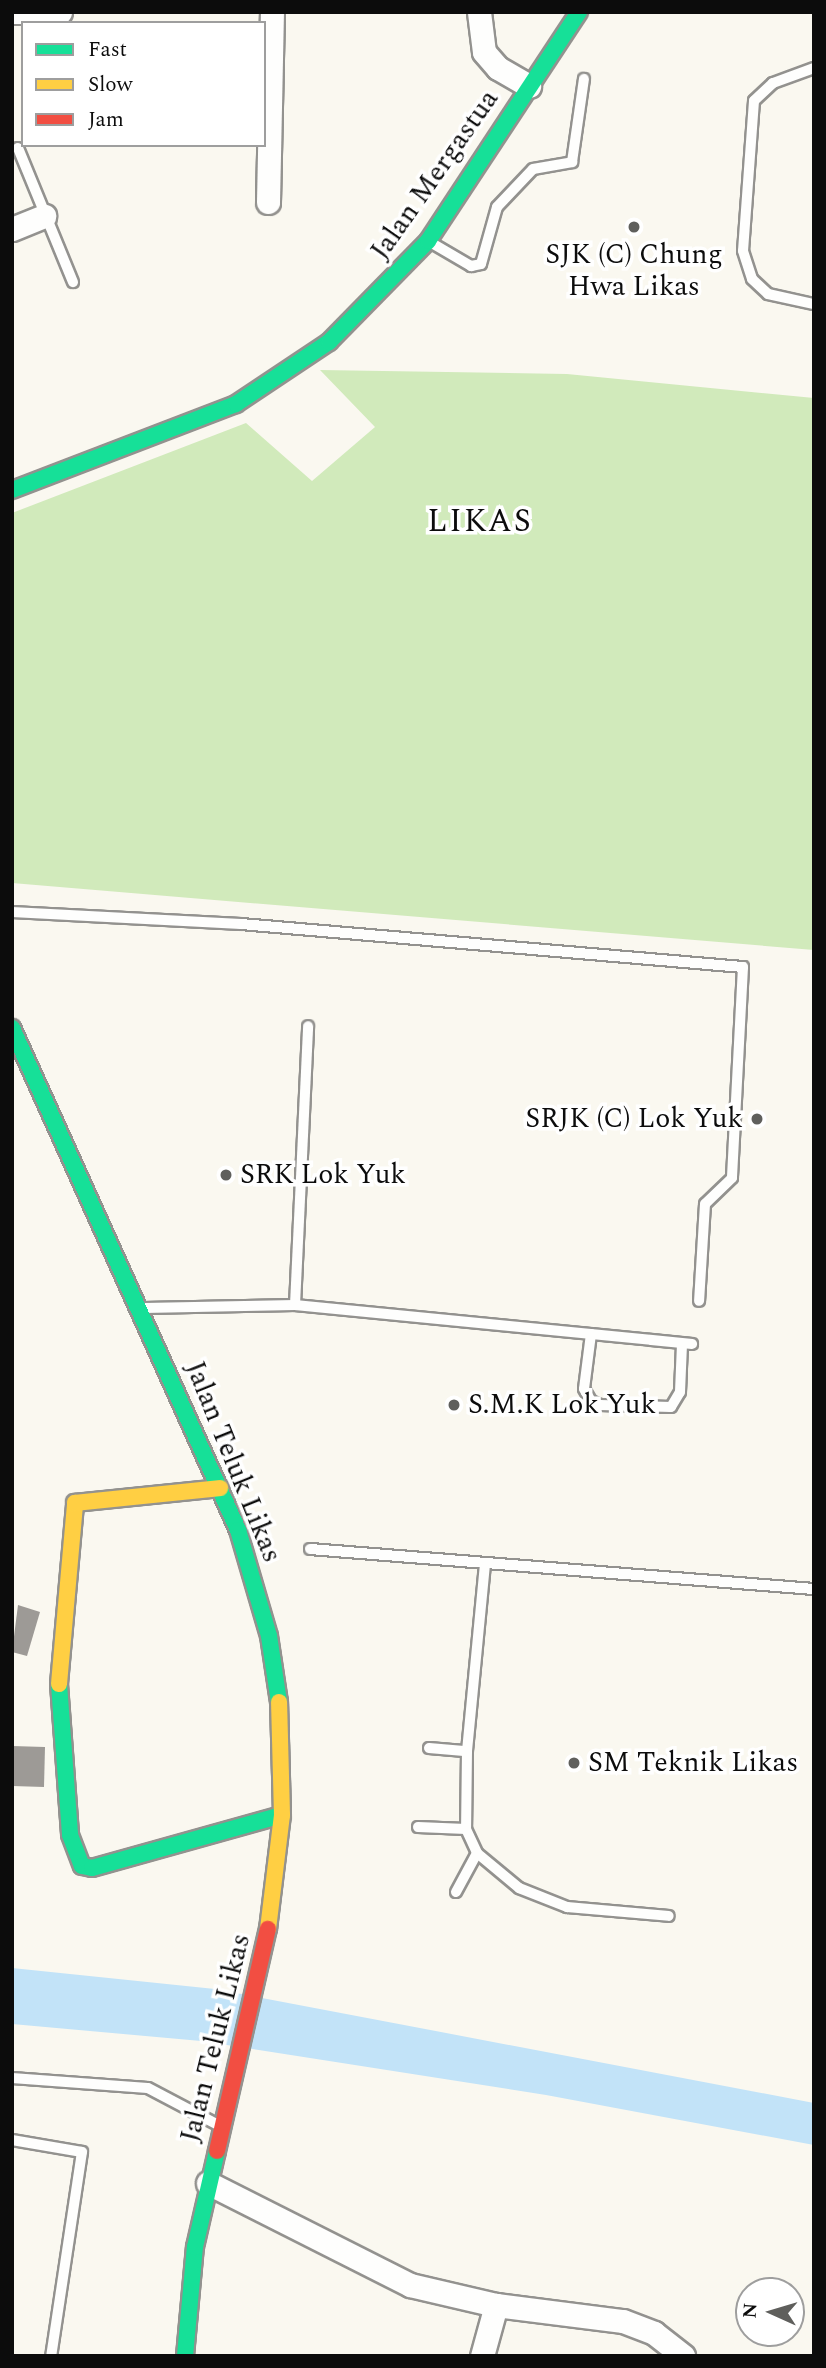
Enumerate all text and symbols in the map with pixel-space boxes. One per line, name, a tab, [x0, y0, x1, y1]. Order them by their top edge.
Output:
legend	[21, 21, 266, 147]
text: Fast	[88, 34, 127, 66]
text: Slow	[88, 69, 132, 101]
street label: Jalan Mergastua	[364, 83, 506, 267]
text: Jam	[88, 104, 124, 136]
marker: SJK (C) Chung Hwa Likas	[626, 219, 642, 235]
place label: SJK (C) Chung Hwa Likas	[545, 238, 723, 304]
district label: LIKAS	[428, 503, 532, 541]
place label: SRJK (C) Lok Yuk	[525, 1102, 743, 1136]
marker: SRJK (C) Lok Yuk	[749, 1111, 765, 1127]
place label: SRK Lok Yuk	[240, 1158, 406, 1192]
marker: SRK Lok Yuk	[218, 1167, 234, 1183]
street label: Jalan Teluk Likas	[177, 1357, 289, 1567]
place label: S.M.K Lok Yuk	[468, 1388, 656, 1422]
marker: S.M.K Lok Yuk	[446, 1397, 462, 1413]
place label: SM Teknik Likas	[588, 1746, 798, 1780]
marker: SM Teknik Likas	[566, 1755, 582, 1771]
street label: Jalan Teluk Likas	[174, 1930, 258, 2146]
north arrow	[735, 2277, 805, 2347]
text: N	[736, 2302, 766, 2319]

